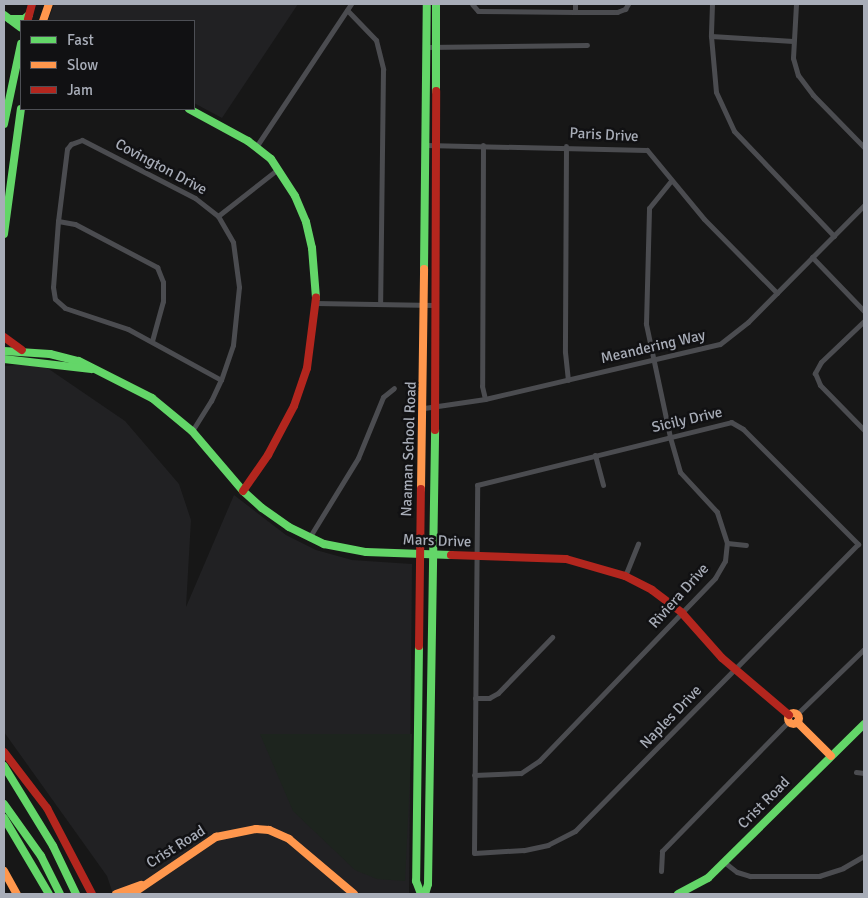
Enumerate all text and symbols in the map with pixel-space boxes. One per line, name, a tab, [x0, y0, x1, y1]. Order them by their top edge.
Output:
legend	[20, 20, 195, 110]
text: Fast	[67, 31, 94, 49]
text: Slow	[67, 56, 98, 74]
text: Jam	[67, 81, 93, 99]
street label: Paris Drive	[569, 124, 639, 146]
street label: Covington Drive	[112, 135, 210, 199]
street label: Meandering Way	[599, 326, 707, 368]
street label: Naaman School Road	[398, 381, 420, 517]
street label: Sicily Drive	[650, 403, 724, 437]
street label: Mars Drive	[402, 531, 472, 551]
street label: Riviera Drive	[645, 560, 713, 632]
street label: Naples Drive	[636, 682, 706, 752]
street label: Crist Road	[734, 773, 794, 833]
street label: Crist Road	[143, 822, 209, 872]

